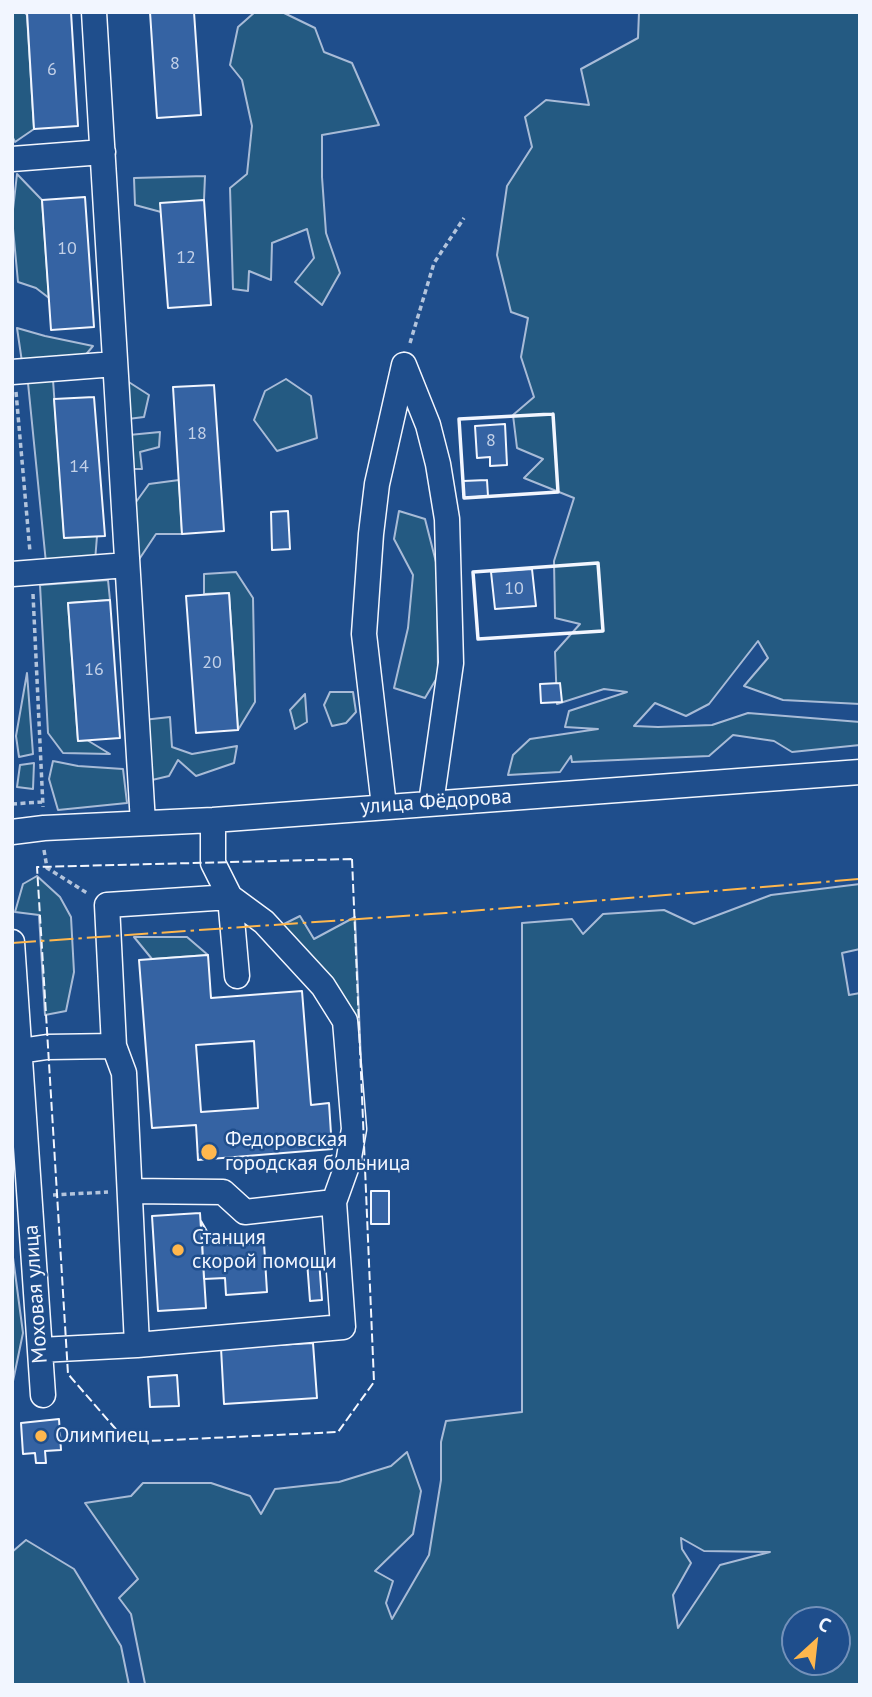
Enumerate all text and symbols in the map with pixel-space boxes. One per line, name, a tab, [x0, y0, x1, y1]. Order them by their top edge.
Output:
house number: 8	[170, 53, 180, 75]
house number: 6	[47, 59, 57, 81]
house number: 10	[57, 238, 77, 260]
house number: 12	[176, 247, 196, 269]
house number: 18	[187, 423, 207, 445]
house number: 8	[486, 430, 496, 452]
house number: 14	[69, 456, 89, 478]
house number: 10	[504, 578, 524, 600]
house number: 20	[202, 652, 222, 674]
house number: 16	[84, 659, 104, 681]
street label: улица Фёдорова	[359, 784, 513, 820]
place label: Федоровская городская больница	[225, 1127, 410, 1177]
marker: Федоровская городская больница	[199, 1142, 219, 1162]
street label: Моховая улица	[19, 1224, 53, 1364]
place label: Станция скорой помощи	[192, 1225, 337, 1275]
marker: Станция скорой помощи	[170, 1242, 186, 1258]
place label: Олимпиец	[55, 1423, 149, 1449]
marker: Олимпиец	[33, 1428, 49, 1444]
north arrow	[781, 1606, 851, 1676]
text: С	[814, 1611, 835, 1637]

